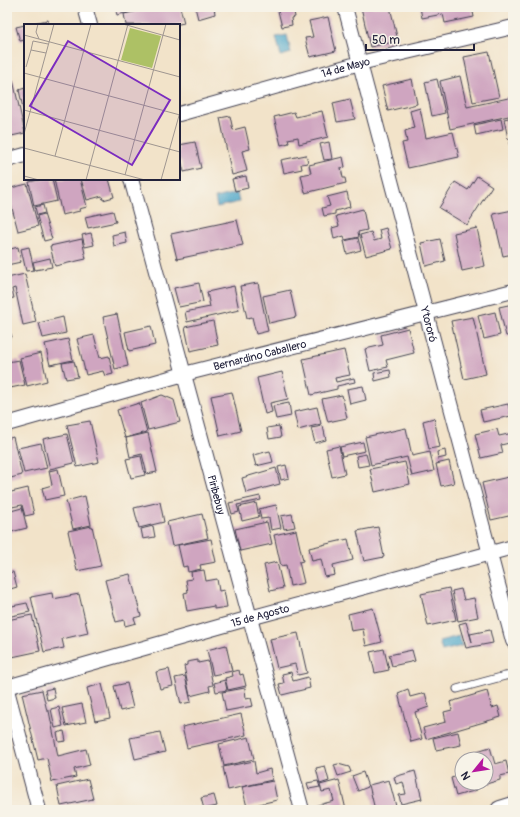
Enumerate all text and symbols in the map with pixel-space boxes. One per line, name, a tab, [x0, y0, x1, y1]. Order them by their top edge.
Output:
inset map	[24, 24, 180, 180]
scale bar	[366, 26, 474, 52]
text: 50 m	[372, 33, 400, 48]
street label: 14 de Mayo	[320, 55, 371, 81]
street label: Ytororó	[417, 304, 440, 344]
street label: Bernardino Caballero	[212, 337, 308, 373]
street label: Piribebuy	[204, 474, 228, 516]
street label: 15 de Agosto	[230, 602, 291, 630]
north arrow	[454, 751, 494, 791]
text: N	[458, 769, 473, 782]

